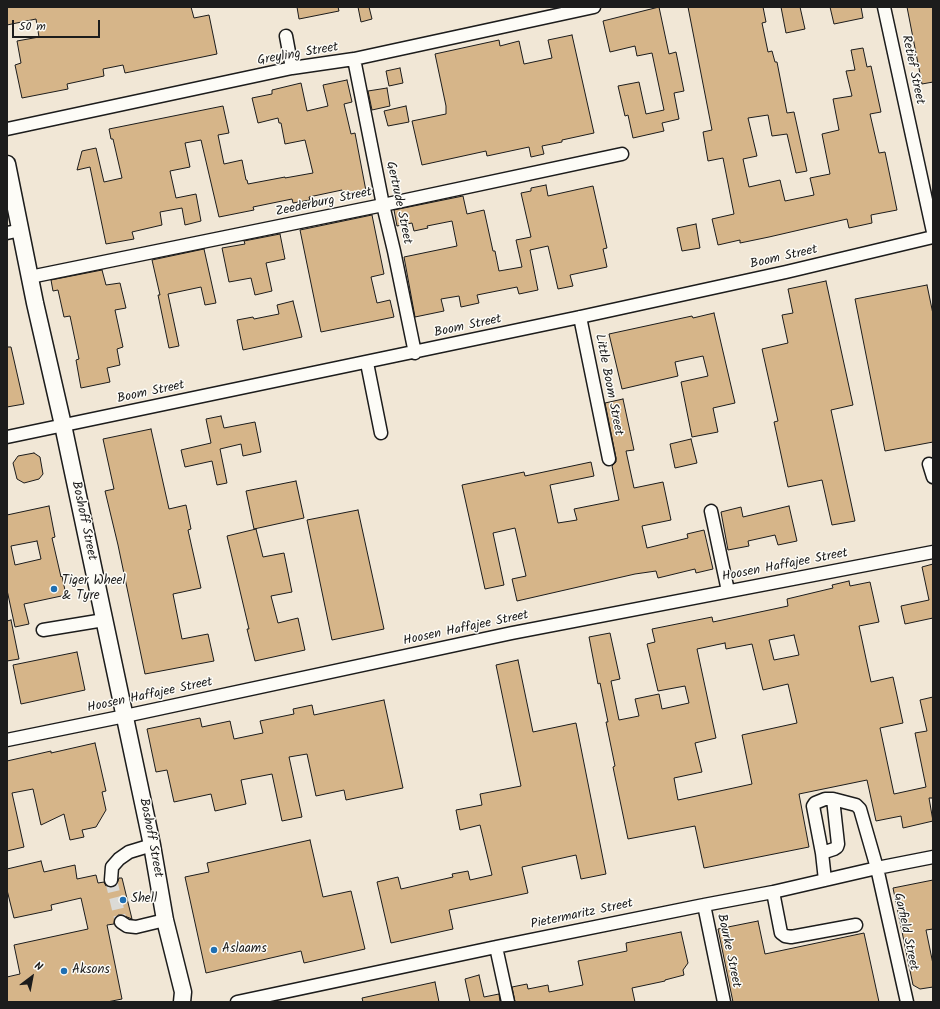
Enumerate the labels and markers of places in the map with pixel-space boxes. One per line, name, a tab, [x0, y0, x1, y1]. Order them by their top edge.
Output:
place label: Tiger Wheel & Tyre	[62, 574, 126, 605]
marker: Tiger Wheel & Tyre	[49, 584, 59, 594]
place label: Shell	[131, 892, 157, 908]
marker: Shell	[118, 895, 128, 905]
place label: Aslaams	[222, 942, 267, 958]
marker: Aslaams	[209, 945, 219, 955]
place label: Aksons	[72, 963, 110, 979]
marker: Aksons	[59, 966, 69, 976]

